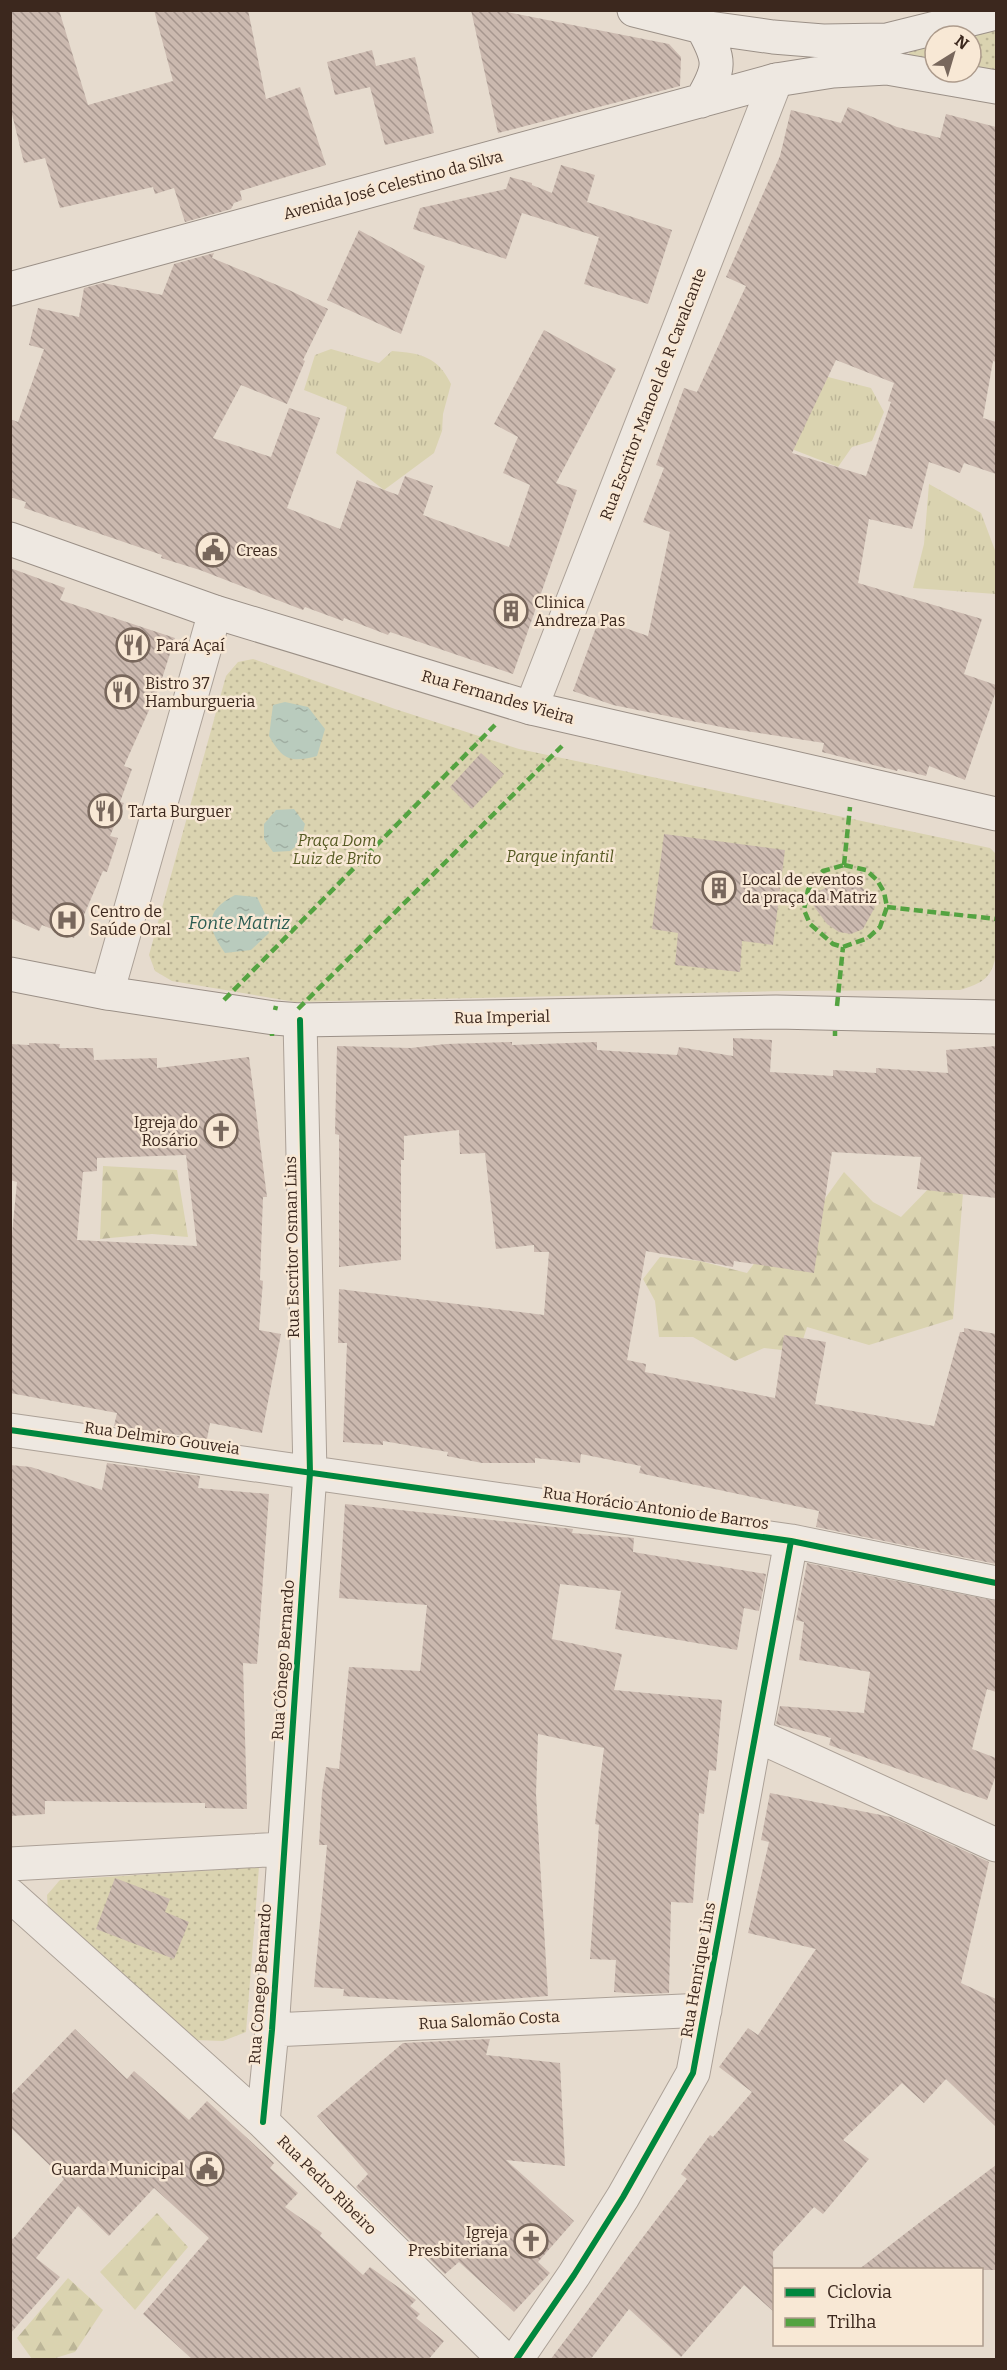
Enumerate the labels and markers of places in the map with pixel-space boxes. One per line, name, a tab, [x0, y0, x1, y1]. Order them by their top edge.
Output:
public building icon: Creas	[195, 532, 231, 568]
place label: Creas	[236, 541, 278, 560]
building icon: Clinica Andreza Pas	[493, 593, 529, 629]
place label: Clinica Andreza Pas	[534, 593, 625, 630]
restaurant icon: Pará Açaí	[115, 627, 151, 663]
place label: Pará Açaí	[156, 636, 225, 655]
restaurant icon: Bistro 37 Hamburgueria	[104, 674, 140, 710]
place label: Bistro 37 Hamburgueria	[145, 674, 255, 711]
restaurant icon: Tarta Burguer	[87, 793, 123, 829]
place label: Tarta Burguer	[128, 802, 231, 821]
building icon: Local de eventos da praça da Matriz	[701, 870, 737, 906]
place label: Local de eventos da praça da Matriz	[742, 870, 877, 907]
hospital icon: Centro de Saúde Oral	[49, 902, 85, 938]
place label: Centro de Saúde Oral	[90, 902, 171, 939]
place label: Igreja do Rosário	[134, 1113, 198, 1150]
church icon: Igreja do Rosário	[203, 1113, 239, 1149]
public building icon: Guarda Municipal	[189, 2151, 225, 2187]
place label: Guarda Municipal	[51, 2160, 184, 2179]
place label: Igreja Presbiteriana	[408, 2223, 508, 2260]
church icon: Igreja Presbiteriana	[513, 2223, 549, 2259]

